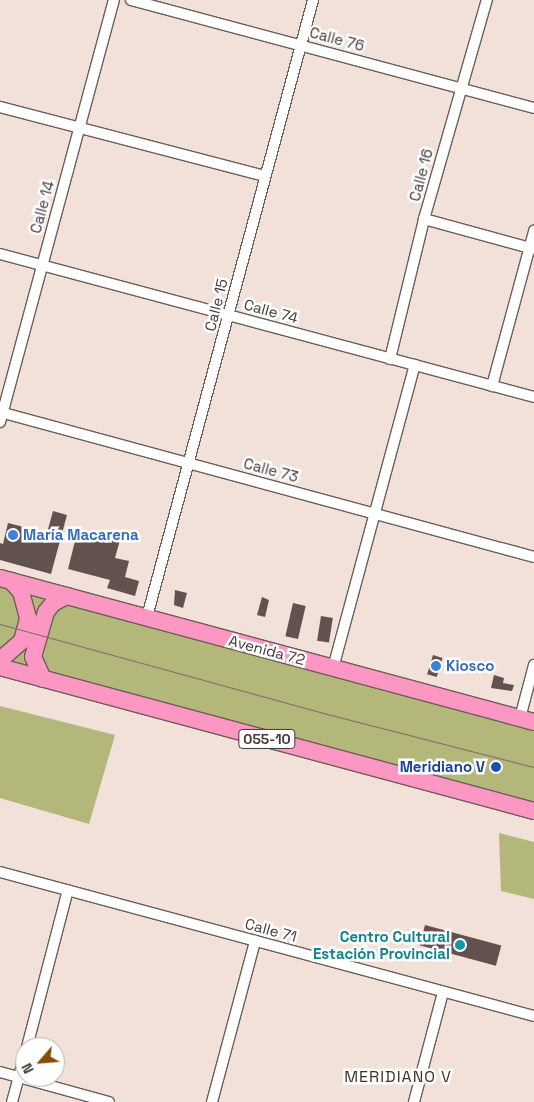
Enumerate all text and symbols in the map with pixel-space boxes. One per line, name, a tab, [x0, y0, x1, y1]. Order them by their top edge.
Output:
street label: Calle 76	[308, 23, 366, 55]
street label: Calle 16	[405, 147, 437, 203]
street label: Calle 14	[26, 179, 58, 235]
street label: Calle 15	[201, 277, 231, 333]
street label: Calle 74	[242, 295, 300, 327]
street label: Calle 73	[242, 454, 300, 486]
place label: María Macarena	[23, 526, 139, 544]
marker: María Macarena	[7, 529, 19, 541]
street label: Avenida 72	[227, 631, 307, 669]
place label: Kiosco	[446, 657, 494, 675]
marker: Kiosco	[430, 660, 442, 672]
road number: 055-10	[238, 728, 296, 751]
place label: Meridiano V	[399, 758, 485, 776]
marker: Meridiano V	[489, 760, 503, 774]
street label: Calle 71	[243, 914, 299, 946]
place label: Centro Cultural Estación Provincial	[313, 927, 450, 962]
marker: Centro Cultural Estación Provincial	[454, 939, 466, 951]
north arrow	[15, 1037, 65, 1087]
text: N	[17, 1060, 38, 1077]
district label: MERIDIANO V	[343, 1067, 453, 1087]

